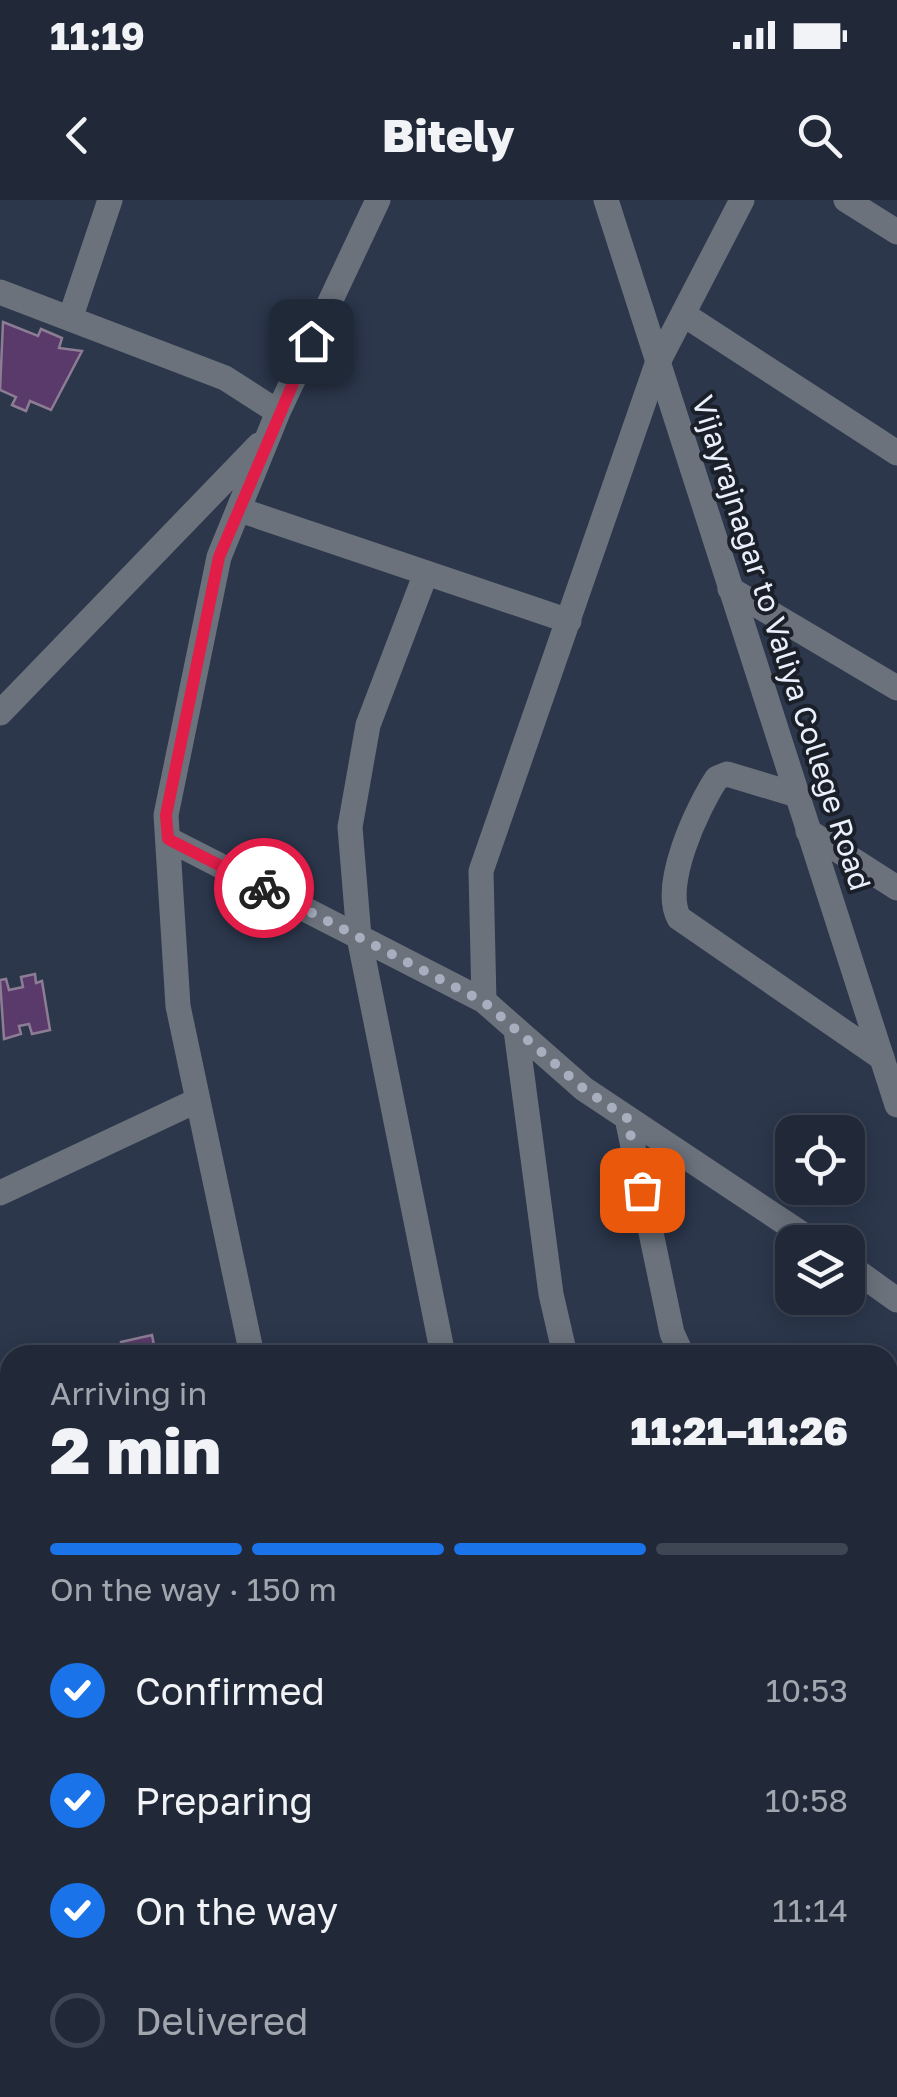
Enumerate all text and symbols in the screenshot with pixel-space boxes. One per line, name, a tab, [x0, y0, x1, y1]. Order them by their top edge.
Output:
text: 11:19	[50, 13, 145, 58]
icon: back	[50, 108, 105, 163]
text: Bitely	[382, 108, 515, 162]
icon: search	[792, 108, 847, 163]
pin	[269, 299, 354, 384]
icon: home	[284, 314, 339, 369]
street label: Vijayrajnagar to Valiya College Road	[685, 391, 879, 895]
courier	[214, 838, 314, 938]
icon: bike	[237, 861, 292, 916]
map controls	[775, 1115, 865, 1315]
button: locate	[775, 1115, 865, 1205]
pin	[600, 1148, 685, 1233]
icon: bag	[615, 1163, 670, 1218]
button: layers	[775, 1225, 865, 1315]
text: Arriving in	[50, 1374, 207, 1412]
text: 11:21–11:26	[630, 1408, 848, 1453]
text: 2 min	[50, 1410, 221, 1488]
text: On the way · 150 m	[50, 1570, 337, 1608]
icon: check	[50, 1663, 105, 1718]
text: Confirmed	[135, 1668, 325, 1713]
text: 10:53	[766, 1671, 848, 1709]
icon: check	[50, 1773, 105, 1828]
text: Preparing	[135, 1778, 313, 1823]
text: 10:58	[765, 1781, 848, 1819]
icon: check	[50, 1883, 105, 1938]
text: On the way	[135, 1888, 338, 1933]
text: 11:14	[772, 1891, 848, 1929]
text: Delivered	[135, 1998, 308, 2043]

